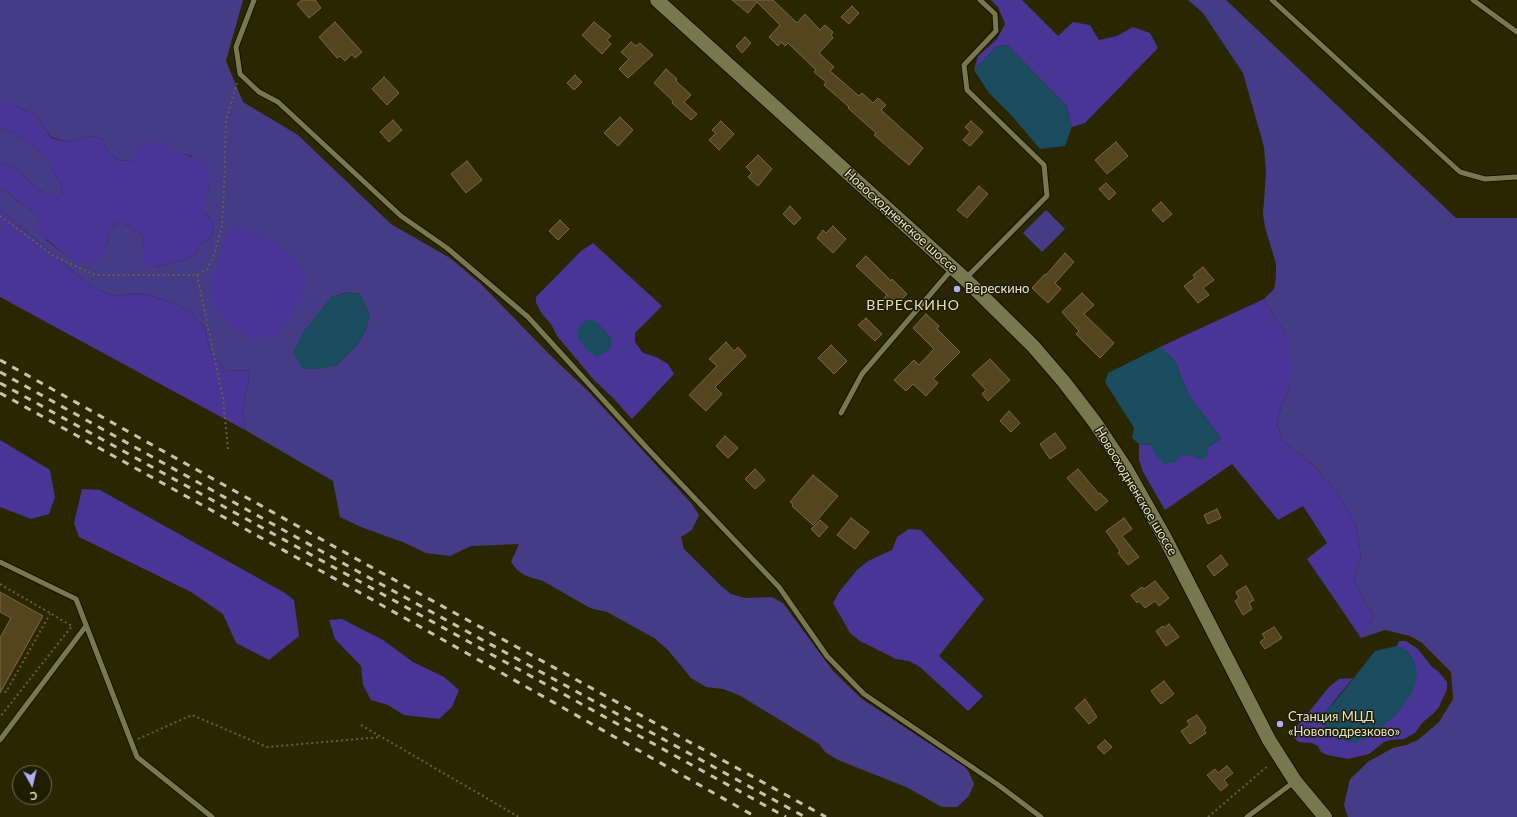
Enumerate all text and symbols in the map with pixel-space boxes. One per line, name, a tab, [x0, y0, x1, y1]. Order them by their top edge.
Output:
street label: Новосходненское шоссе	[841, 166, 961, 276]
place label: Верескино	[965, 281, 1029, 297]
marker: Верескино	[952, 284, 962, 294]
district label: ВЕРЕСКИНО	[866, 297, 960, 313]
street label: Новосходненское шоссе	[1091, 424, 1181, 558]
place label: Станция МЦД «Новоподрезково»	[1288, 709, 1400, 740]
marker: Станция МЦД «Новоподрезково»	[1275, 719, 1285, 729]
north arrow	[12, 765, 52, 805]
text: С	[29, 789, 38, 803]

